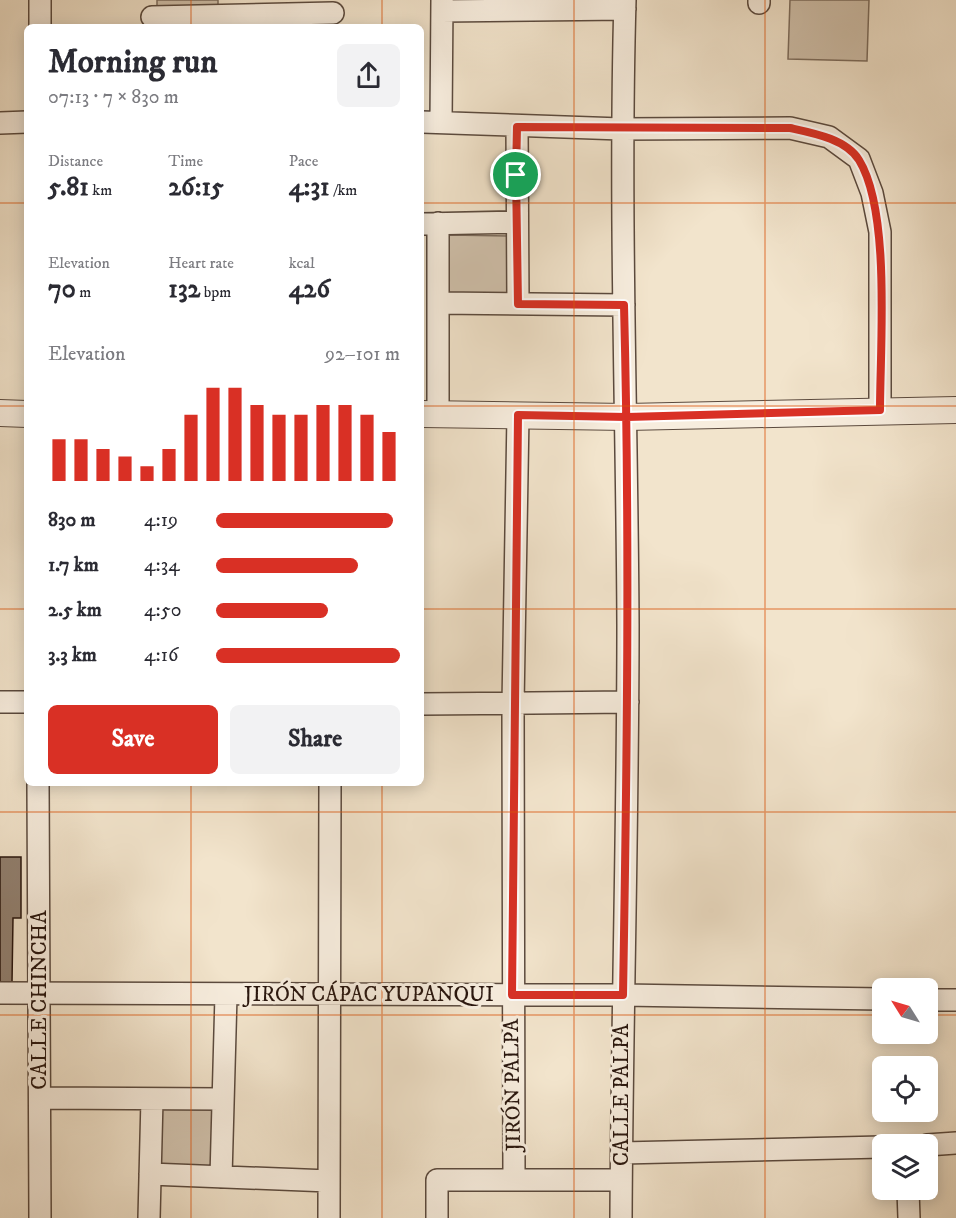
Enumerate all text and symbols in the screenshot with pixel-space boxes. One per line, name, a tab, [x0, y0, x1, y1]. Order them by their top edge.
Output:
text: Morning run	[48, 42, 217, 83]
button: share	[337, 44, 400, 107]
text: 07:13 · 7 × 830 m	[48, 85, 179, 110]
pin	[490, 149, 541, 200]
text: Distance	[48, 151, 103, 171]
text: Time	[168, 151, 203, 171]
text: Pace	[289, 151, 318, 171]
icon: arrive	[499, 158, 532, 191]
text: 5.81	[48, 171, 89, 204]
text: 26:15	[168, 171, 224, 204]
text: 4:31	[289, 171, 330, 204]
text: km	[89, 180, 112, 200]
text: /km	[330, 180, 357, 200]
text: Elevation	[48, 253, 110, 273]
text: Heart rate	[168, 253, 234, 273]
text: kcal	[289, 253, 315, 273]
text: 70	[48, 273, 76, 306]
text: 132	[168, 273, 200, 306]
text: 426	[289, 273, 330, 306]
text: m	[76, 282, 91, 302]
text: bpm	[200, 282, 231, 302]
text: Elevation	[48, 342, 125, 367]
text: 92–101 m	[325, 342, 400, 367]
text: 830 m	[48, 508, 96, 533]
text: 4:19	[144, 508, 178, 533]
text: 1.7 km	[48, 553, 99, 578]
text: 4:34	[144, 553, 180, 578]
text: 2.5 km	[48, 598, 102, 623]
text: 4:50	[144, 598, 181, 623]
text: 3.3 km	[48, 643, 97, 668]
text: 4:16	[144, 643, 178, 668]
button: Save	[48, 705, 218, 774]
button: Share	[230, 705, 400, 774]
street label: CALLE CHINCHA	[27, 910, 53, 1090]
north arrow	[872, 978, 938, 1044]
map controls	[872, 978, 938, 1200]
street label: JIRÓN CÁPAC YUPANQUI	[242, 980, 494, 1008]
street label: JIRÓN PALPA	[497, 1018, 527, 1153]
street label: CALLE PALPA	[609, 1023, 635, 1166]
button: locate	[872, 1056, 938, 1122]
button: layers	[872, 1134, 938, 1200]

